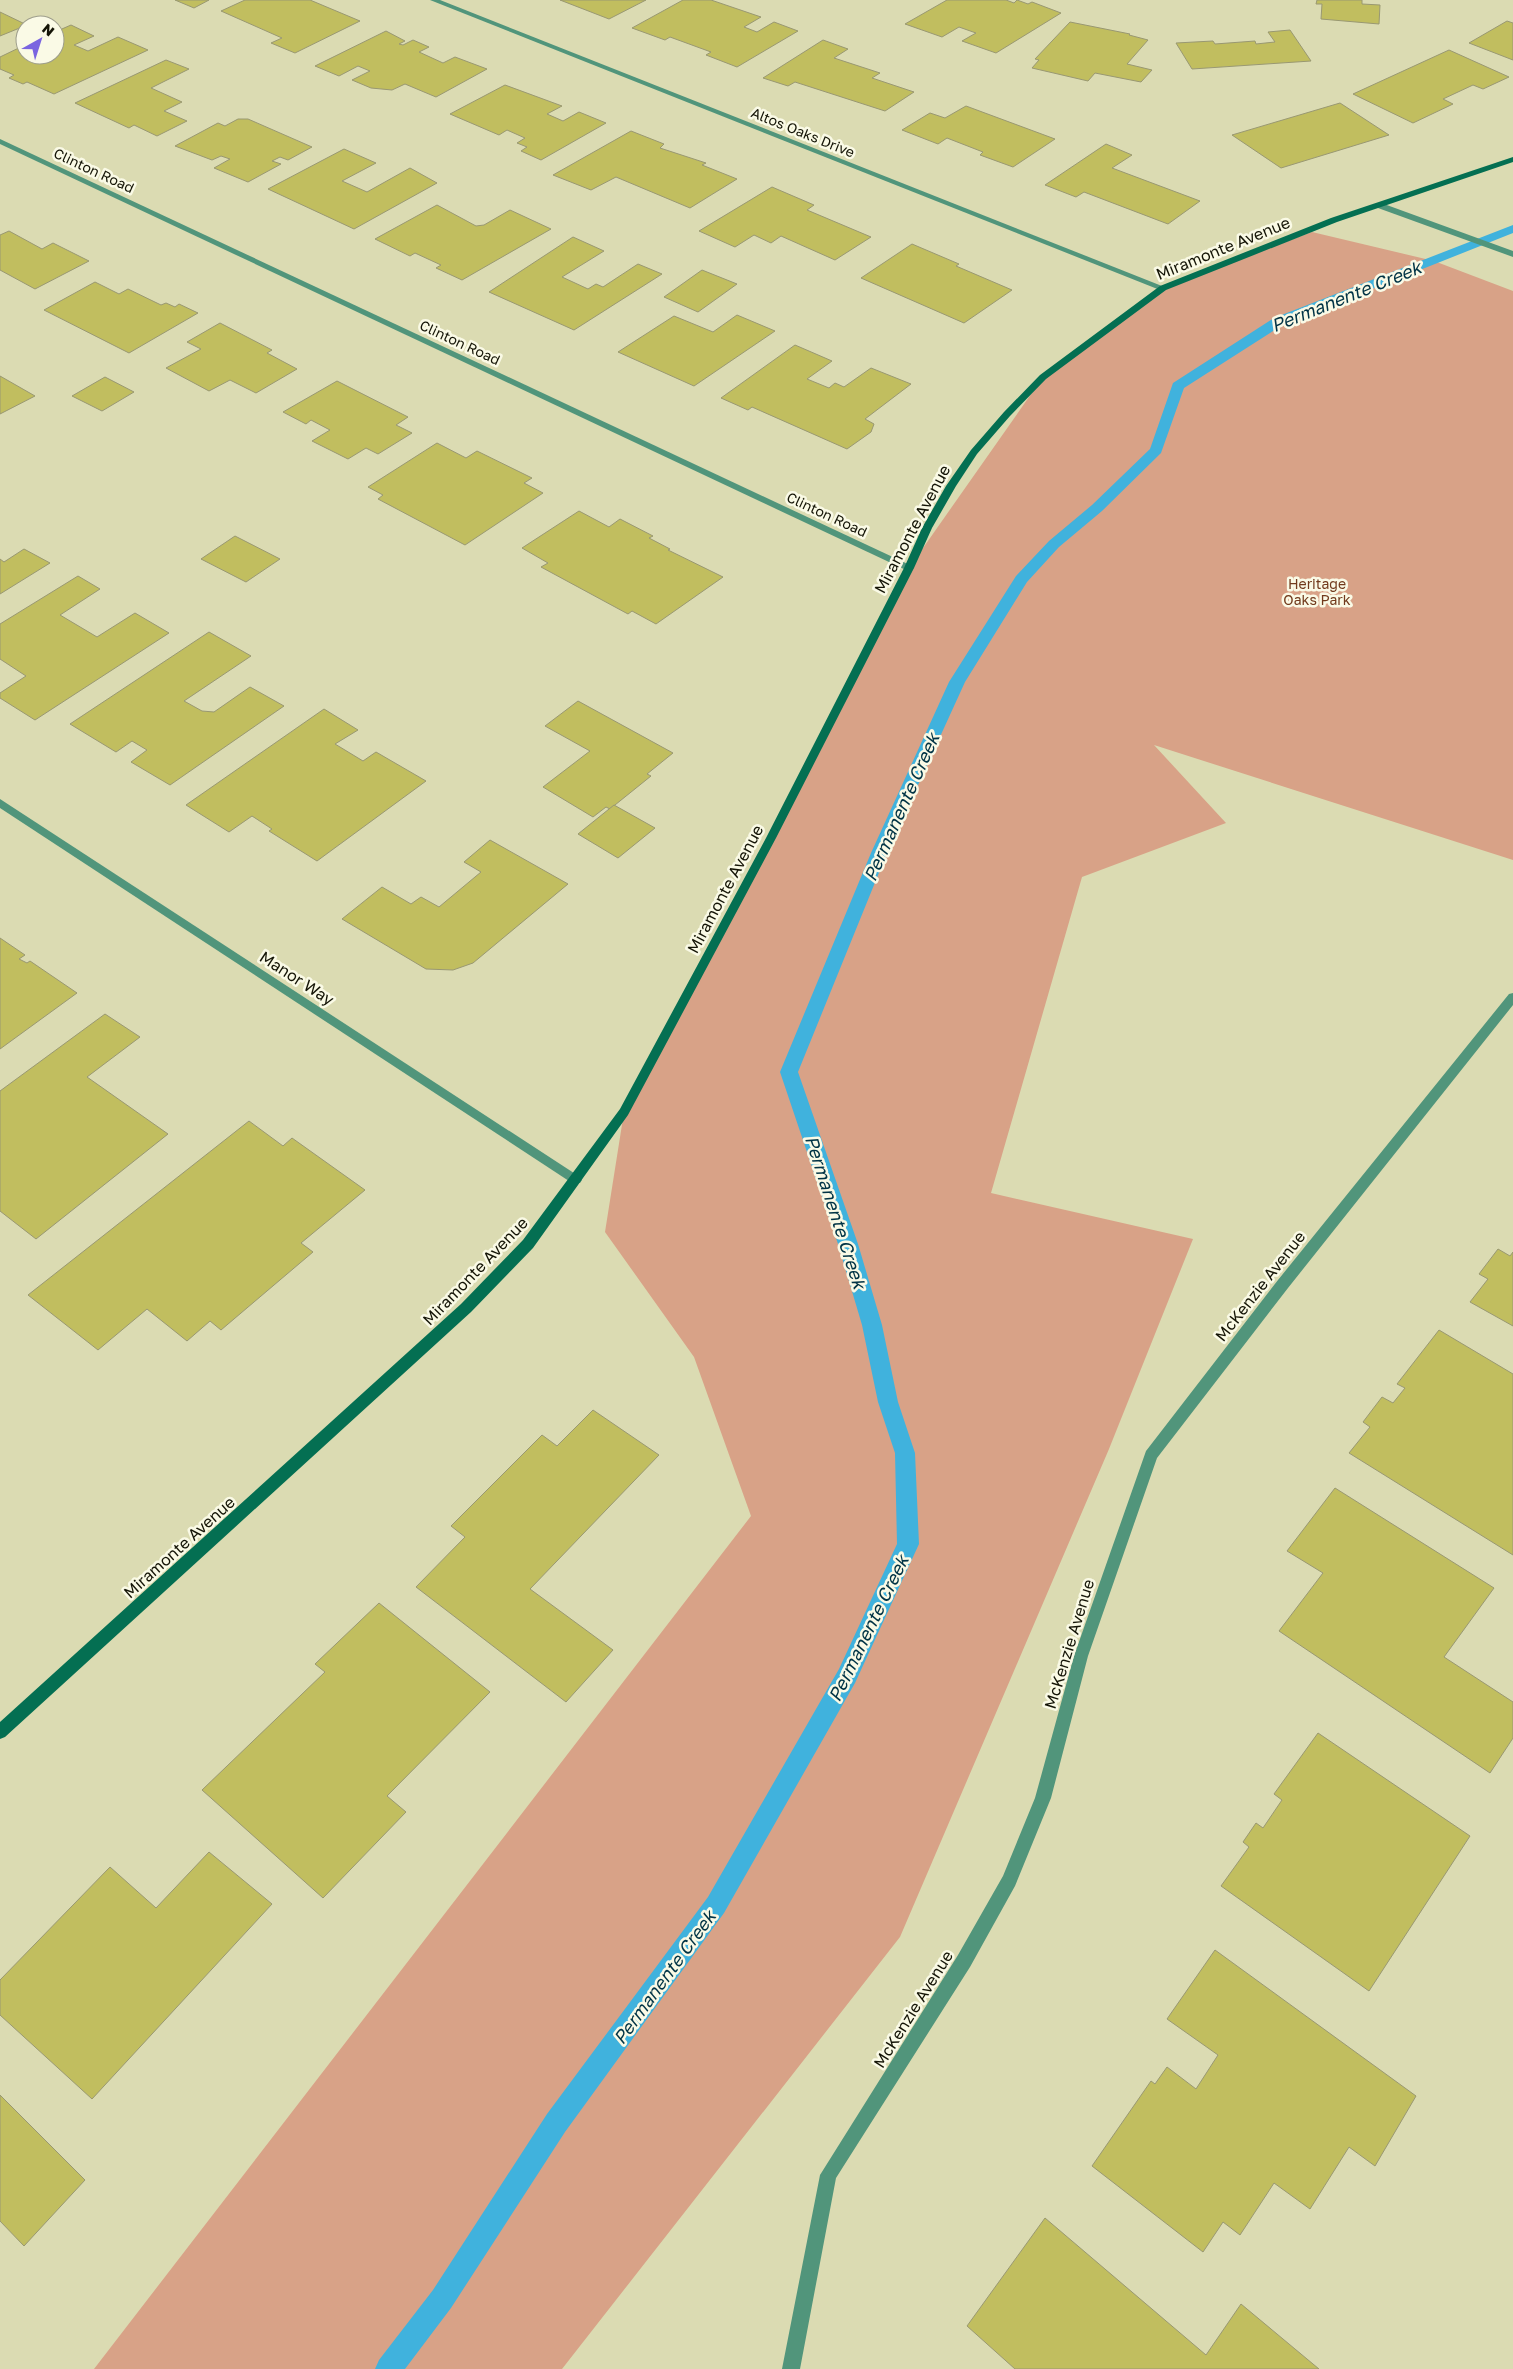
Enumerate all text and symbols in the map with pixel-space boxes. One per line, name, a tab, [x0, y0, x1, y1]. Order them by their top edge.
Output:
north arrow	[15, 15, 65, 65]
text: N	[39, 20, 58, 39]
street label: Altos Oaks Drive	[749, 104, 857, 160]
street label: Clinton Road	[51, 144, 137, 196]
street label: Miramonte Avenue	[1153, 212, 1293, 284]
water label: Permanente Creek	[1268, 255, 1426, 336]
street label: Clinton Road	[417, 316, 503, 368]
street label: Miramonte Avenue	[870, 461, 954, 597]
street label: Clinton Road	[784, 488, 870, 540]
park label: Heritage Oaks Park	[1283, 575, 1351, 608]
water label: Permanente Creek	[858, 728, 944, 884]
street label: Miramonte Avenue	[683, 821, 767, 957]
street label: Manor Way	[256, 946, 338, 1010]
water label: Permanente Creek	[801, 1133, 872, 1293]
street label: Miramonte Avenue	[418, 1213, 532, 1329]
street label: McKenzie Avenue	[1211, 1227, 1309, 1345]
street label: Miramonte Avenue	[119, 1492, 239, 1602]
water label: Permanente Creek	[823, 1550, 914, 1705]
street label: McKenzie Avenue	[1040, 1577, 1098, 1711]
water label: Permanente Creek	[608, 1904, 721, 2048]
street label: McKenzie Avenue	[869, 1947, 957, 2071]

